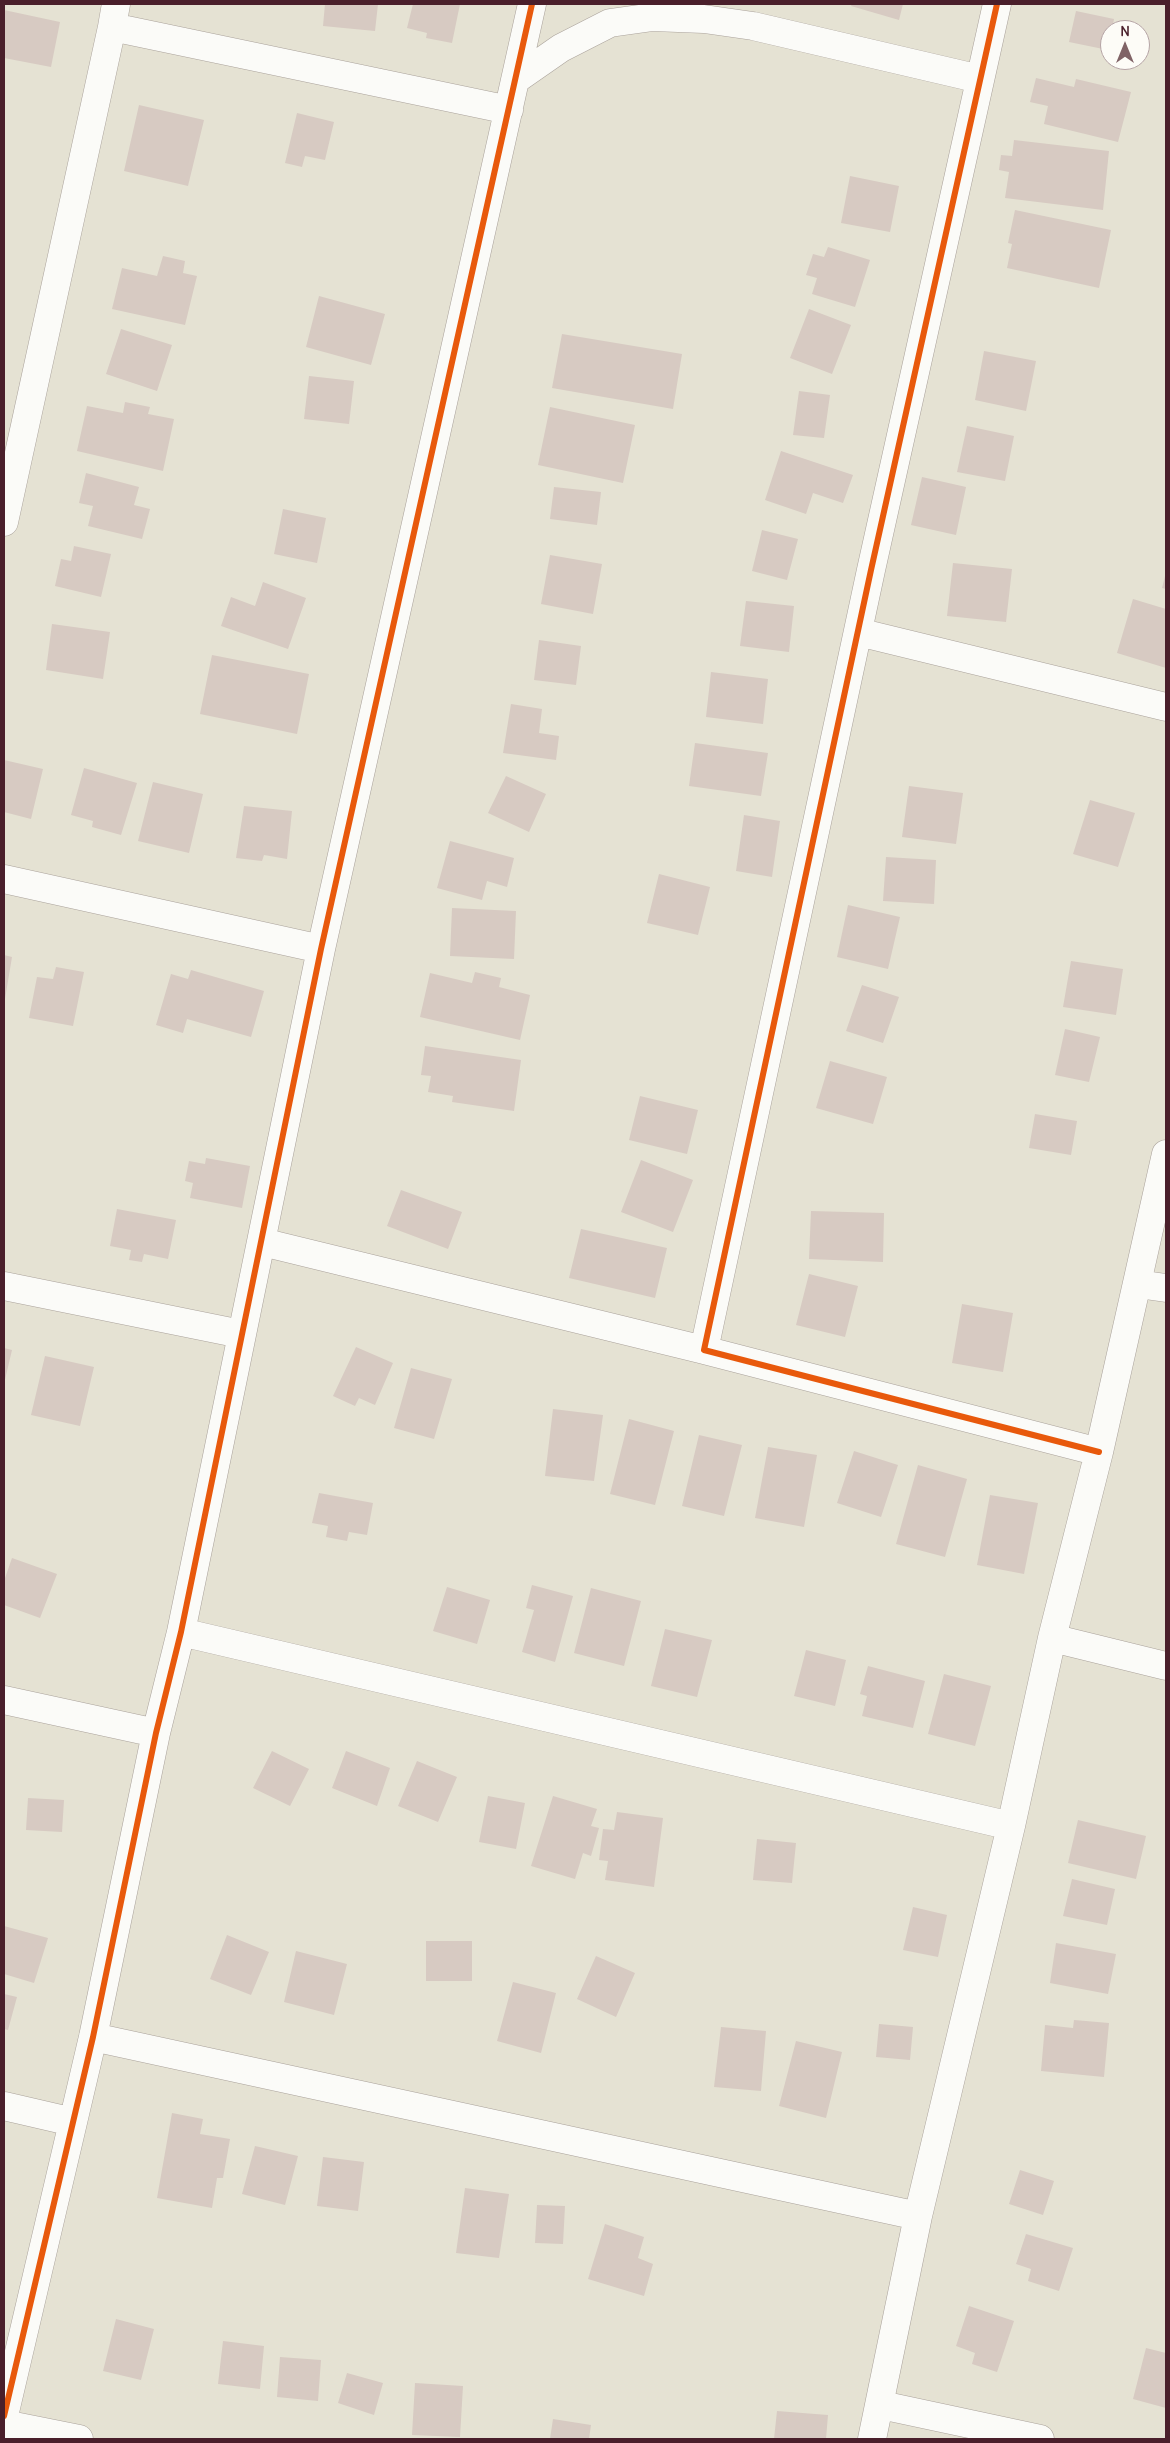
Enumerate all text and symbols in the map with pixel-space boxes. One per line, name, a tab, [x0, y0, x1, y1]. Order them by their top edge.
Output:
north arrow	[1100, 20, 1150, 70]
text: N	[1120, 22, 1130, 40]

